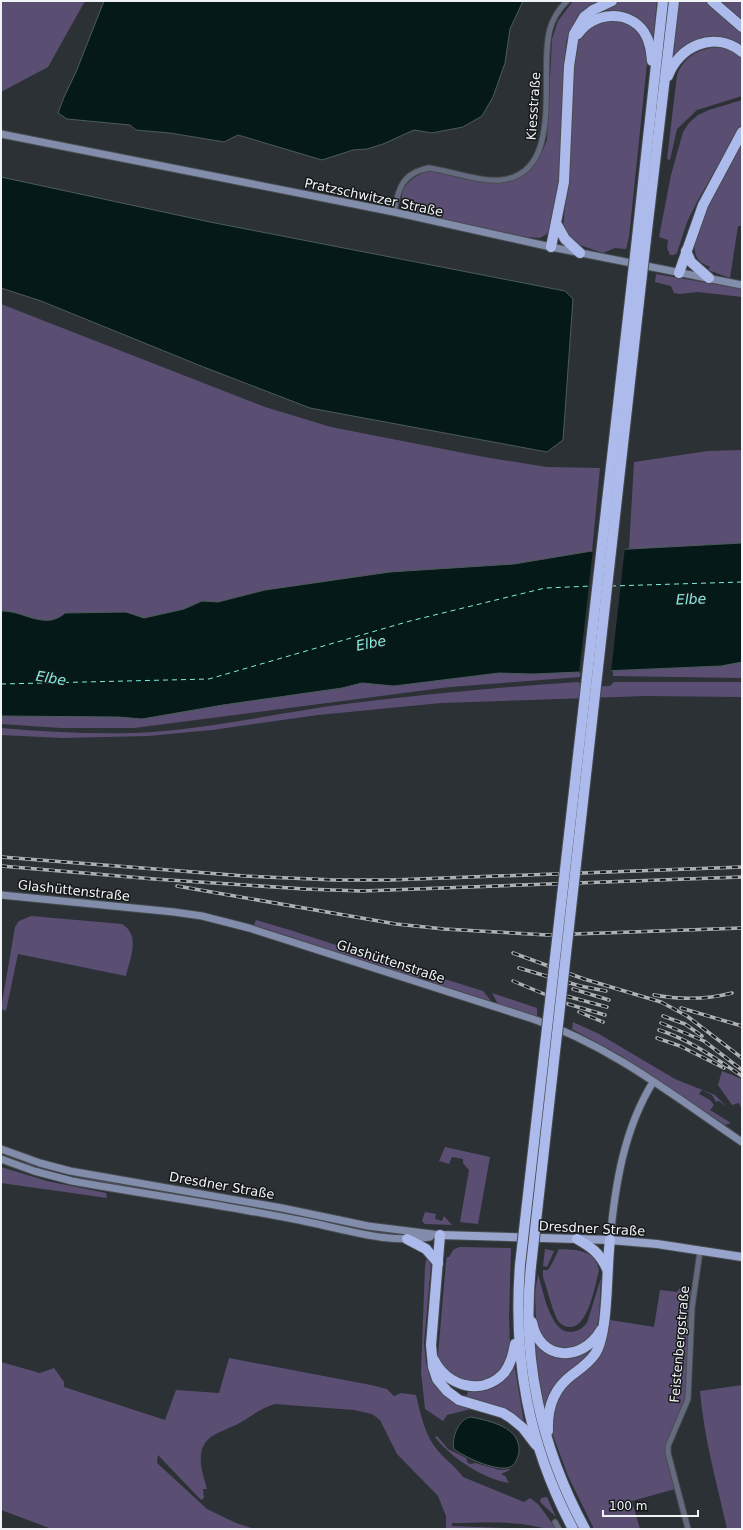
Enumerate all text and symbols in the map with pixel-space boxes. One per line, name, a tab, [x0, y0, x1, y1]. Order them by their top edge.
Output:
street label: Kiesstraße	[524, 71, 543, 141]
street label: Pratzschwitzer Straße	[303, 175, 445, 220]
water label: Elbe	[676, 590, 706, 608]
water label: Elbe	[355, 632, 387, 654]
water label: Elbe	[35, 668, 67, 688]
street label: Glashüttenstraße	[17, 877, 131, 904]
street label: Glashüttenstraße	[335, 937, 447, 986]
street label: Dresdner Straße	[168, 1169, 276, 1202]
street label: Dresdner Straße	[538, 1218, 646, 1239]
street label: Feistenbergstraße	[667, 1285, 692, 1403]
scale bar	[603, 1492, 698, 1518]
text: 100 m	[609, 1499, 647, 1513]

